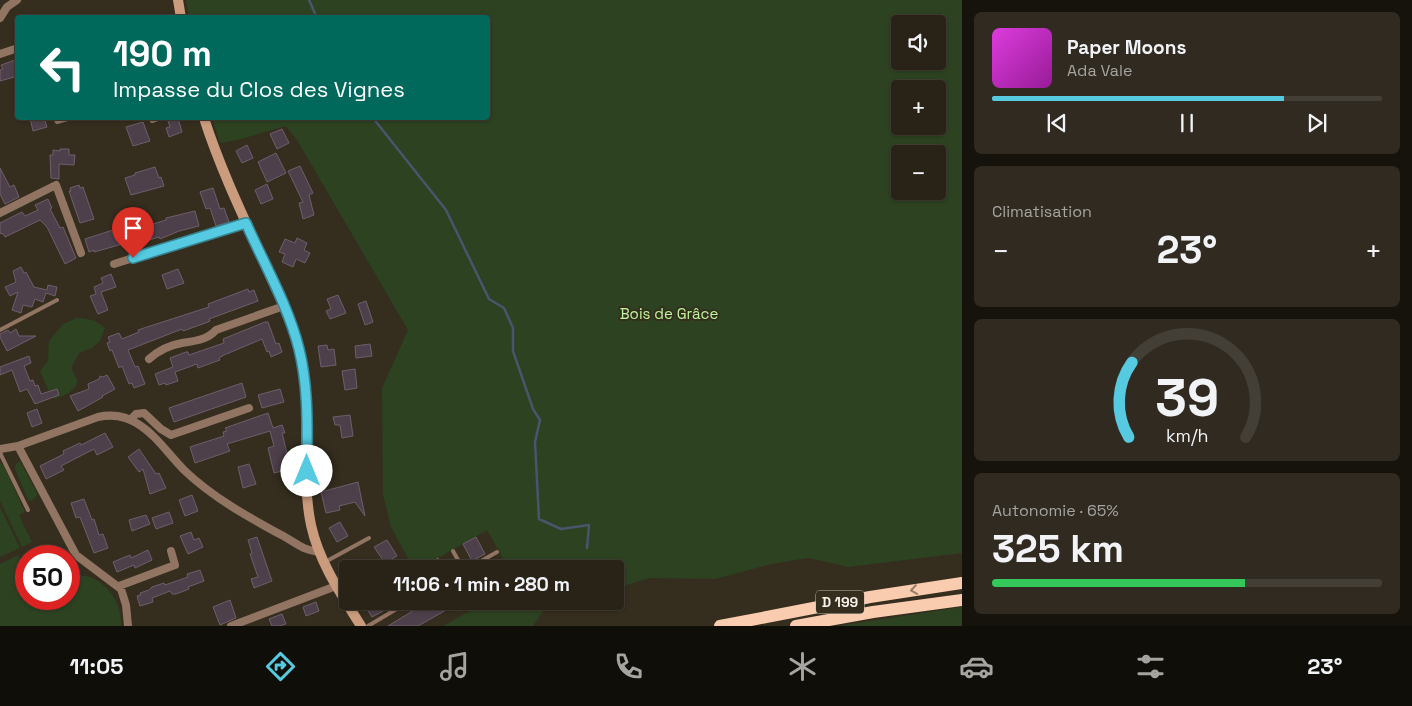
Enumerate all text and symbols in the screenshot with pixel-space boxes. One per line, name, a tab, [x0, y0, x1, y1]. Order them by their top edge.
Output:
map controls	[891, 15, 946, 200]
button: sound	[891, 15, 946, 70]
text: 190 m	[113, 32, 212, 76]
icon: left	[30, 35, 95, 100]
text: Paper Moons	[1067, 35, 1186, 60]
text: Ada Vale	[1067, 60, 1132, 81]
text: Impasse du Clos des Vignes	[113, 75, 405, 103]
button: +	[891, 80, 946, 135]
icon: previous	[1043, 109, 1071, 137]
icon: pause	[1173, 109, 1201, 137]
icon: next	[1303, 109, 1331, 137]
button: −	[891, 145, 946, 200]
text: Climatisation	[992, 201, 1092, 222]
pin	[112, 207, 154, 258]
icon: arrive	[119, 214, 147, 242]
text: 23°	[1157, 226, 1217, 274]
text: −	[992, 233, 1009, 269]
text: +	[1365, 233, 1382, 269]
park label: Bois de Grâce	[620, 304, 718, 323]
text: 39	[1155, 365, 1219, 431]
text: km/h	[1166, 424, 1208, 447]
position arrow	[280, 444, 332, 496]
text: Autonomie · 65%	[992, 500, 1119, 521]
text: 325 km	[992, 525, 1124, 573]
speed limit sign: 50	[15, 545, 80, 610]
text: 11:06 · 1 min · 280 m	[393, 572, 570, 597]
one-way arrow	[909, 585, 918, 595]
road number: D 199	[816, 590, 864, 614]
icon: directions	[263, 649, 298, 684]
icon: music	[437, 649, 472, 684]
icon: phone	[611, 649, 646, 684]
icon: climate	[785, 649, 820, 684]
icon: car	[959, 649, 994, 684]
icon: filters	[1133, 649, 1168, 684]
text: 11:05	[70, 652, 123, 680]
text: 23°	[1307, 652, 1342, 680]

